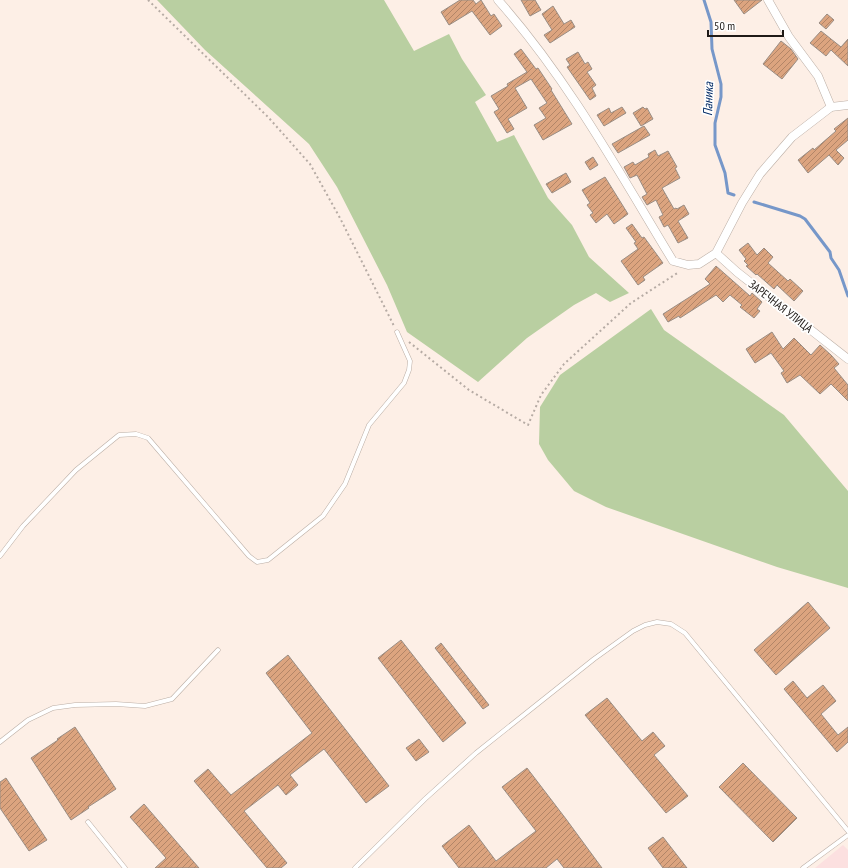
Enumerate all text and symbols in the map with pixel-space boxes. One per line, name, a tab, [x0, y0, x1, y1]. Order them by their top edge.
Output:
scale bar	[708, 12, 783, 38]
text: 50 m	[714, 18, 735, 33]
water label: Паника	[699, 81, 717, 116]
street label: ЗАРЕЧНАЯ УЛИЦА	[746, 276, 816, 336]

